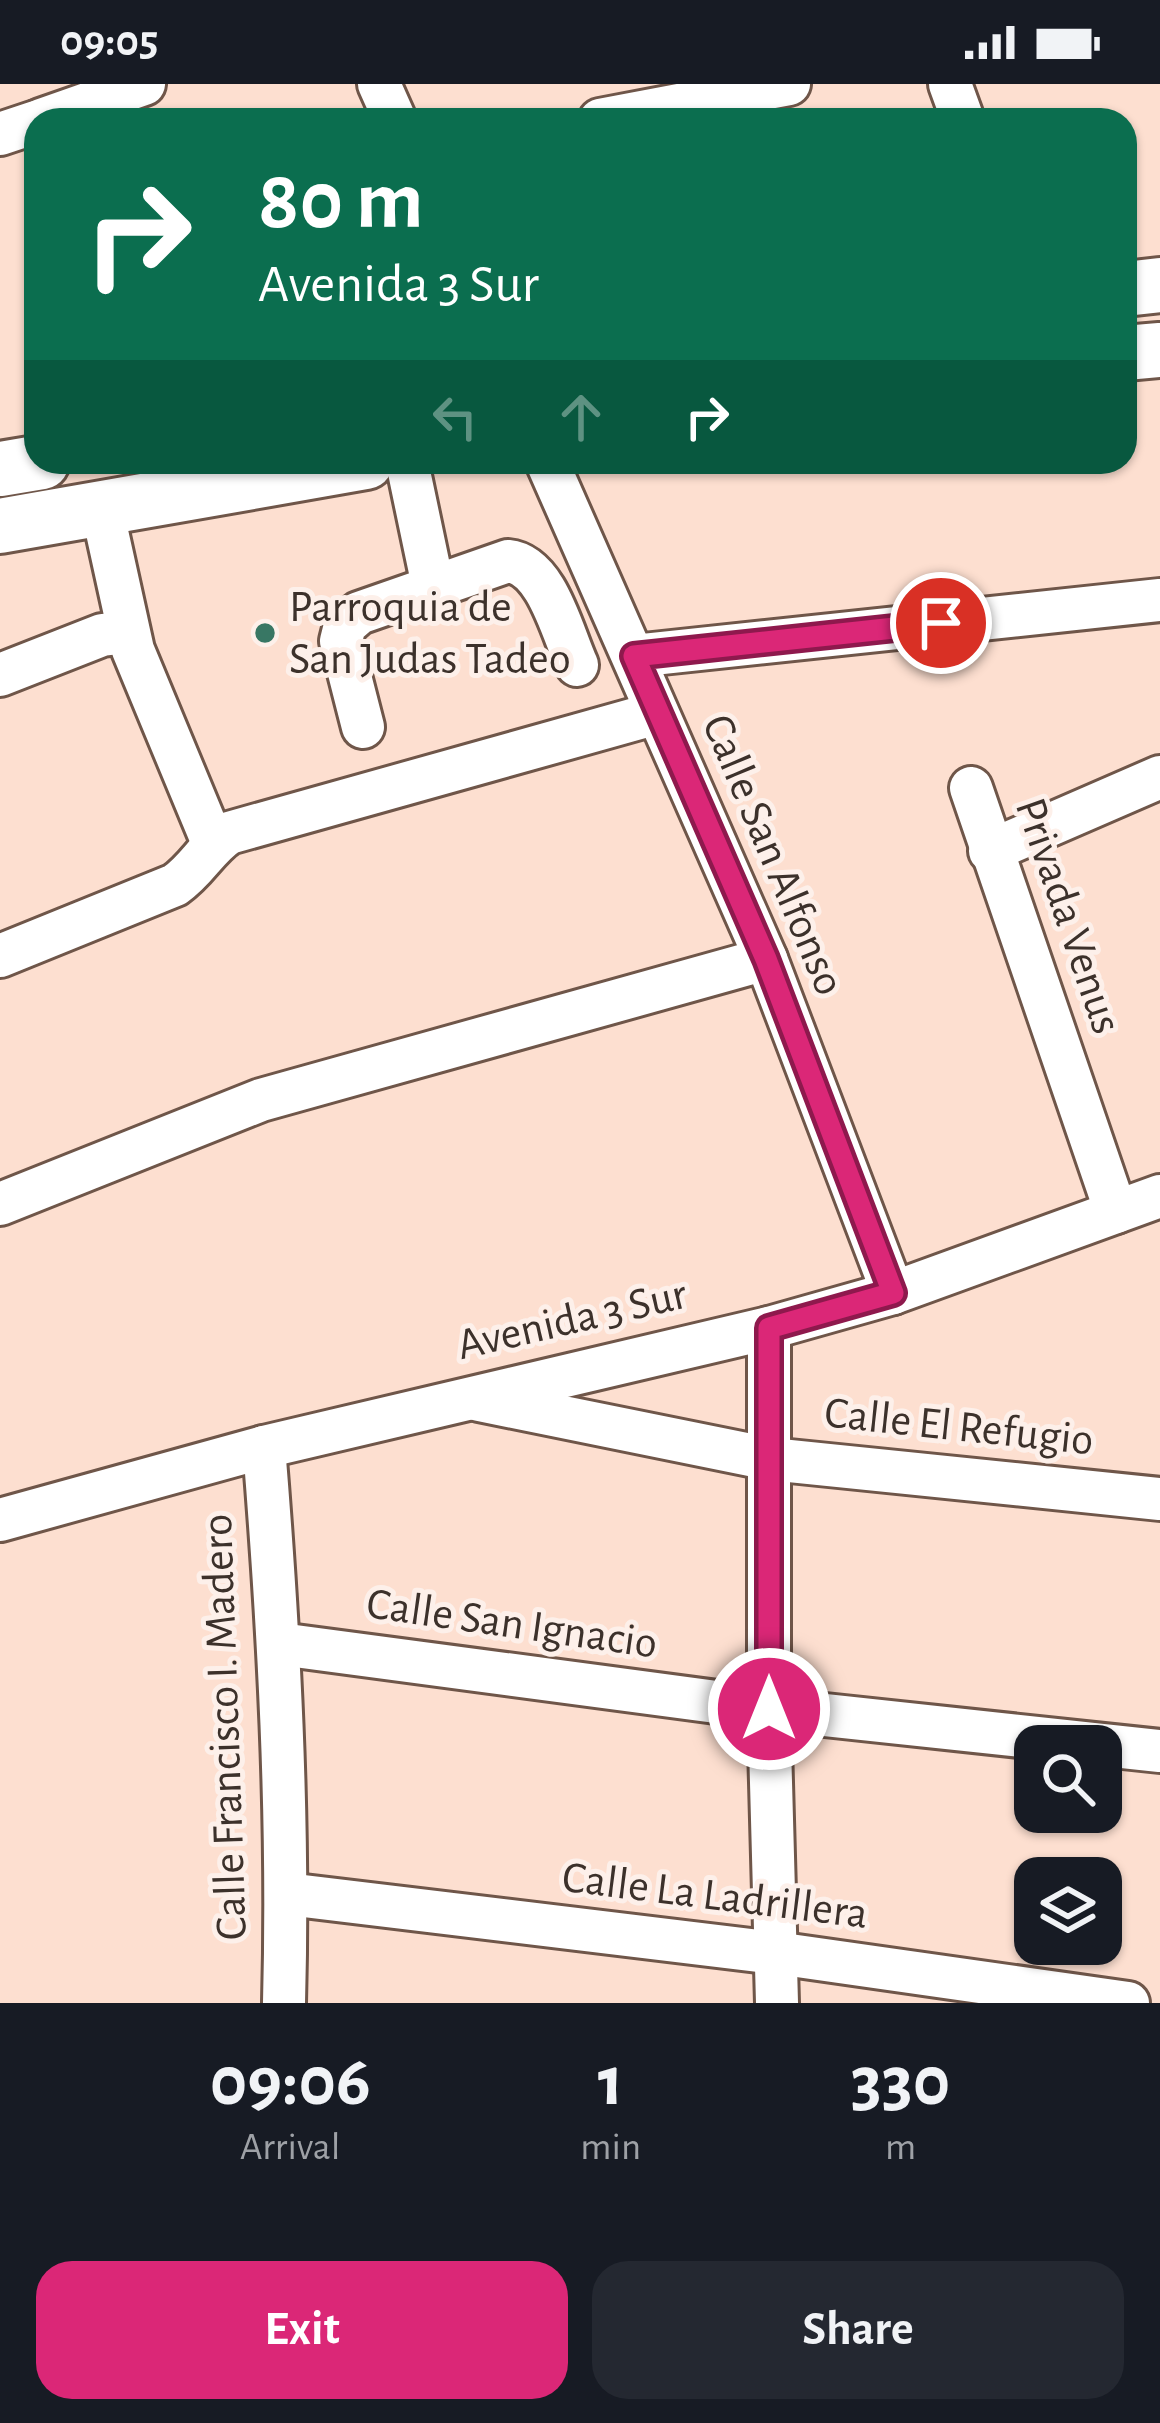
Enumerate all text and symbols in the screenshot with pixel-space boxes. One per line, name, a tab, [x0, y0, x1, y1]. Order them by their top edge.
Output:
text: 09:05	[60, 19, 158, 64]
icon: right	[60, 156, 216, 312]
text: 80 m	[258, 160, 424, 244]
text: Avenida 3 Sur	[258, 258, 539, 312]
icon: left	[422, 384, 488, 450]
icon: ahead	[548, 384, 614, 450]
icon: right	[674, 384, 740, 450]
pin	[890, 572, 992, 674]
place label: Parroquia de San Judas Tadeo	[289, 585, 571, 682]
icon: arrive	[908, 590, 974, 656]
marker: Parroquia de San Judas Tadeo	[252, 620, 278, 646]
street label: Calle San Alfonso	[694, 708, 852, 1002]
street label: Privada Venus	[1007, 793, 1129, 1039]
street label: Avenida 3 Sur	[453, 1272, 692, 1368]
street label: Calle El Refugio	[822, 1390, 1096, 1464]
street label: Calle Francisco I. Madero	[195, 1513, 255, 1941]
street label: Calle San Ignacio	[364, 1581, 660, 1667]
position arrow	[706, 1646, 832, 1772]
map controls	[1014, 1725, 1122, 1965]
button: search	[1014, 1725, 1122, 1833]
street label: Calle La Ladrillera	[560, 1855, 870, 1937]
button: layers	[1014, 1857, 1122, 1965]
text: 09:06	[210, 2046, 371, 2118]
text: 1	[598, 2046, 624, 2118]
text: 330	[851, 2046, 950, 2118]
text: Arrival	[240, 2128, 340, 2167]
text: min	[580, 2128, 641, 2167]
text: m	[885, 2128, 916, 2167]
button: Exit	[36, 2261, 568, 2399]
button: Share	[592, 2261, 1124, 2399]

